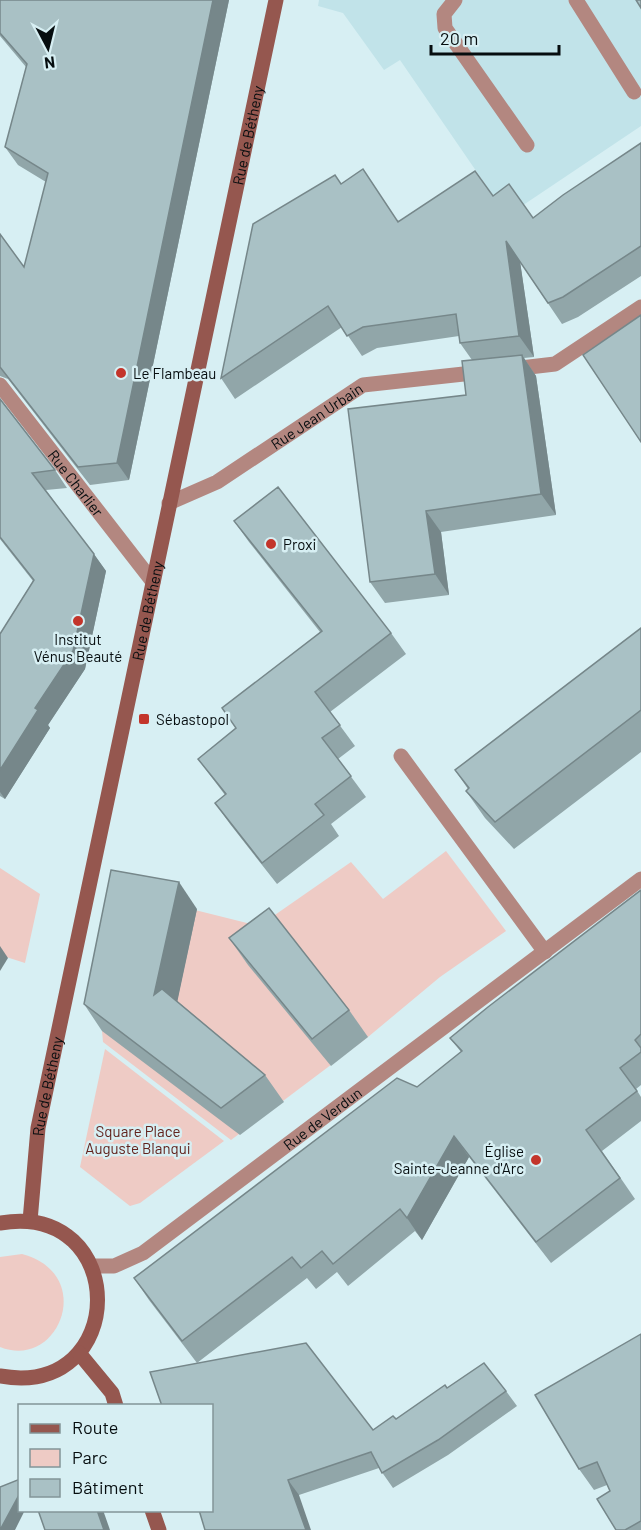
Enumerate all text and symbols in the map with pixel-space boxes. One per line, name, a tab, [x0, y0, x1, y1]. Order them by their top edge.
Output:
north arrow	[18, 18, 78, 78]
scale bar	[431, 18, 558, 56]
text: 20 m	[440, 27, 478, 49]
text: N	[43, 53, 56, 73]
street label: Rue de Bétheny	[228, 84, 267, 187]
place label: Le Flambeau	[133, 364, 216, 382]
marker: Le Flambeau	[114, 366, 128, 380]
street label: Rue Jean Urbain	[267, 379, 366, 453]
street label: Rue Charlier	[45, 446, 108, 520]
place label: Proxi	[283, 535, 316, 553]
marker: Proxi	[264, 537, 278, 551]
street label: Rue de Bétheny	[128, 559, 166, 662]
marker: Institut Vénus Beauté	[71, 614, 85, 628]
place label: Institut Vénus Beauté	[34, 630, 122, 665]
place label: Sébastopol	[156, 710, 229, 728]
marker: Sébastopol	[137, 712, 151, 726]
street label: Rue de Bétheny	[28, 1035, 66, 1137]
street label: Rue de Verdun	[280, 1083, 365, 1154]
park label: Square Place Auguste Blanqui	[85, 1122, 191, 1157]
place label: Église Sainte-Jeanne d'Arc	[394, 1142, 524, 1177]
marker: Église Sainte-Jeanne d'Arc	[529, 1153, 543, 1167]
legend	[18, 1404, 213, 1512]
text: Route	[72, 1416, 118, 1438]
text: Parc	[72, 1446, 108, 1468]
text: Bâtiment	[72, 1476, 144, 1498]

